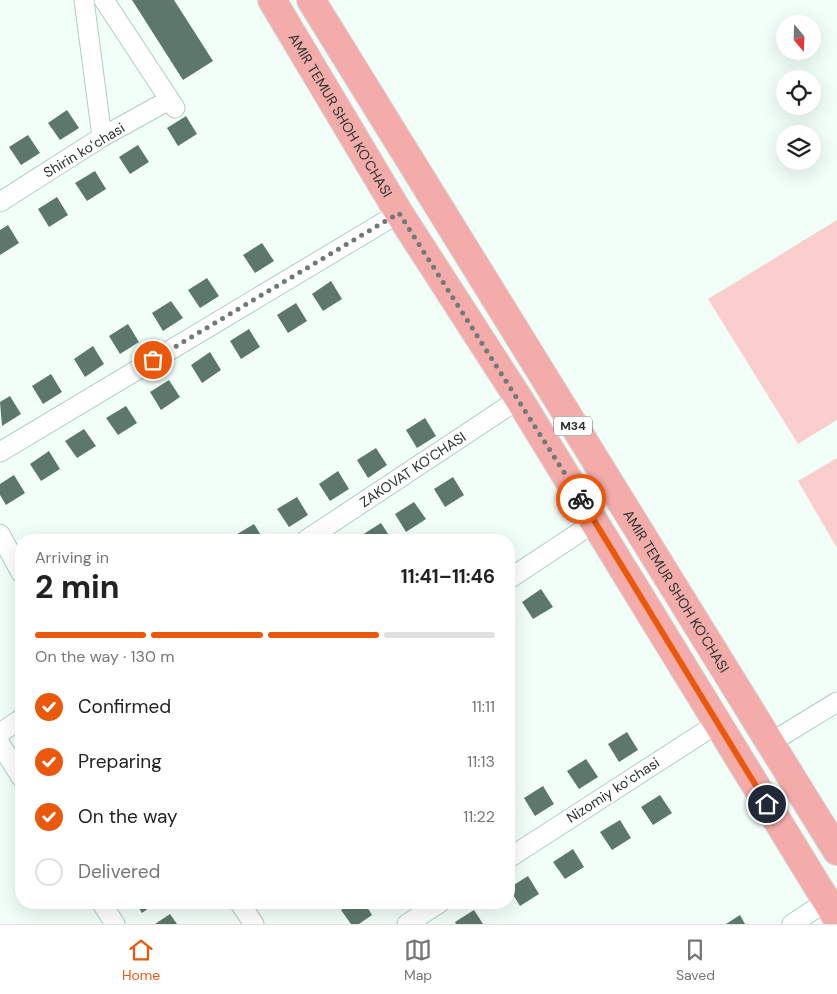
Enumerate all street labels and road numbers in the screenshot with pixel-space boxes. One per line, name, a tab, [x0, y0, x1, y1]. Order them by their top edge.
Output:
street label: AMIR TEMUR SHOH KO'CHASI	[285, 30, 396, 200]
street label: Shirin koʻchasi	[40, 119, 128, 181]
road number: M34	[554, 416, 592, 436]
street label: ZAKOVAT KO'CHASI	[356, 428, 469, 511]
street label: AMIR TEMUR SHOH KO'CHASI	[619, 506, 733, 676]
street label: Nizomiy koʻchasi	[563, 753, 663, 827]

